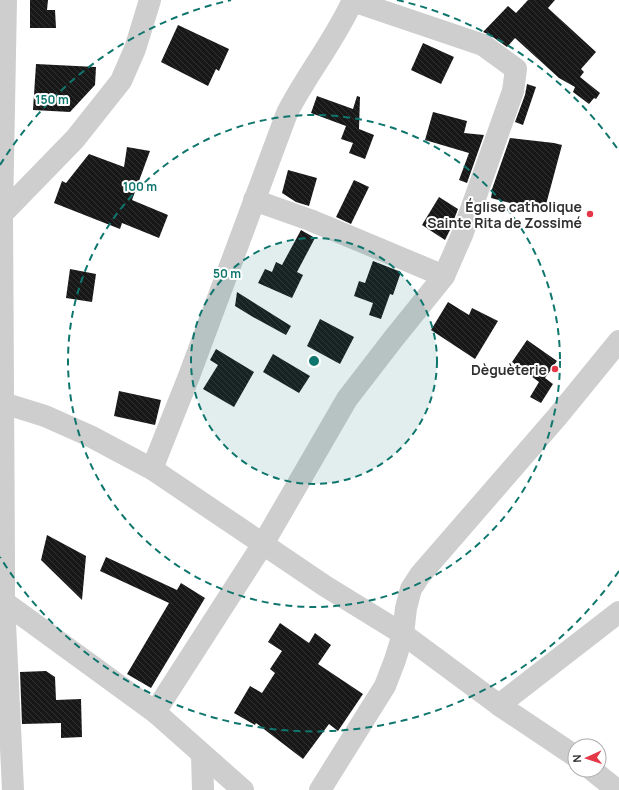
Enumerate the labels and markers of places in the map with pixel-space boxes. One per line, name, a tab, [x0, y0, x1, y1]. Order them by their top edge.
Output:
place label: Église catholique Sainte Rita de Zossimé	[427, 197, 582, 232]
marker: Église catholique Sainte Rita de Zossimé	[585, 209, 595, 219]
centre of rings	[307, 354, 321, 368]
place label: Dèguèterie	[471, 360, 547, 379]
marker: Dèguèterie	[550, 364, 560, 374]

